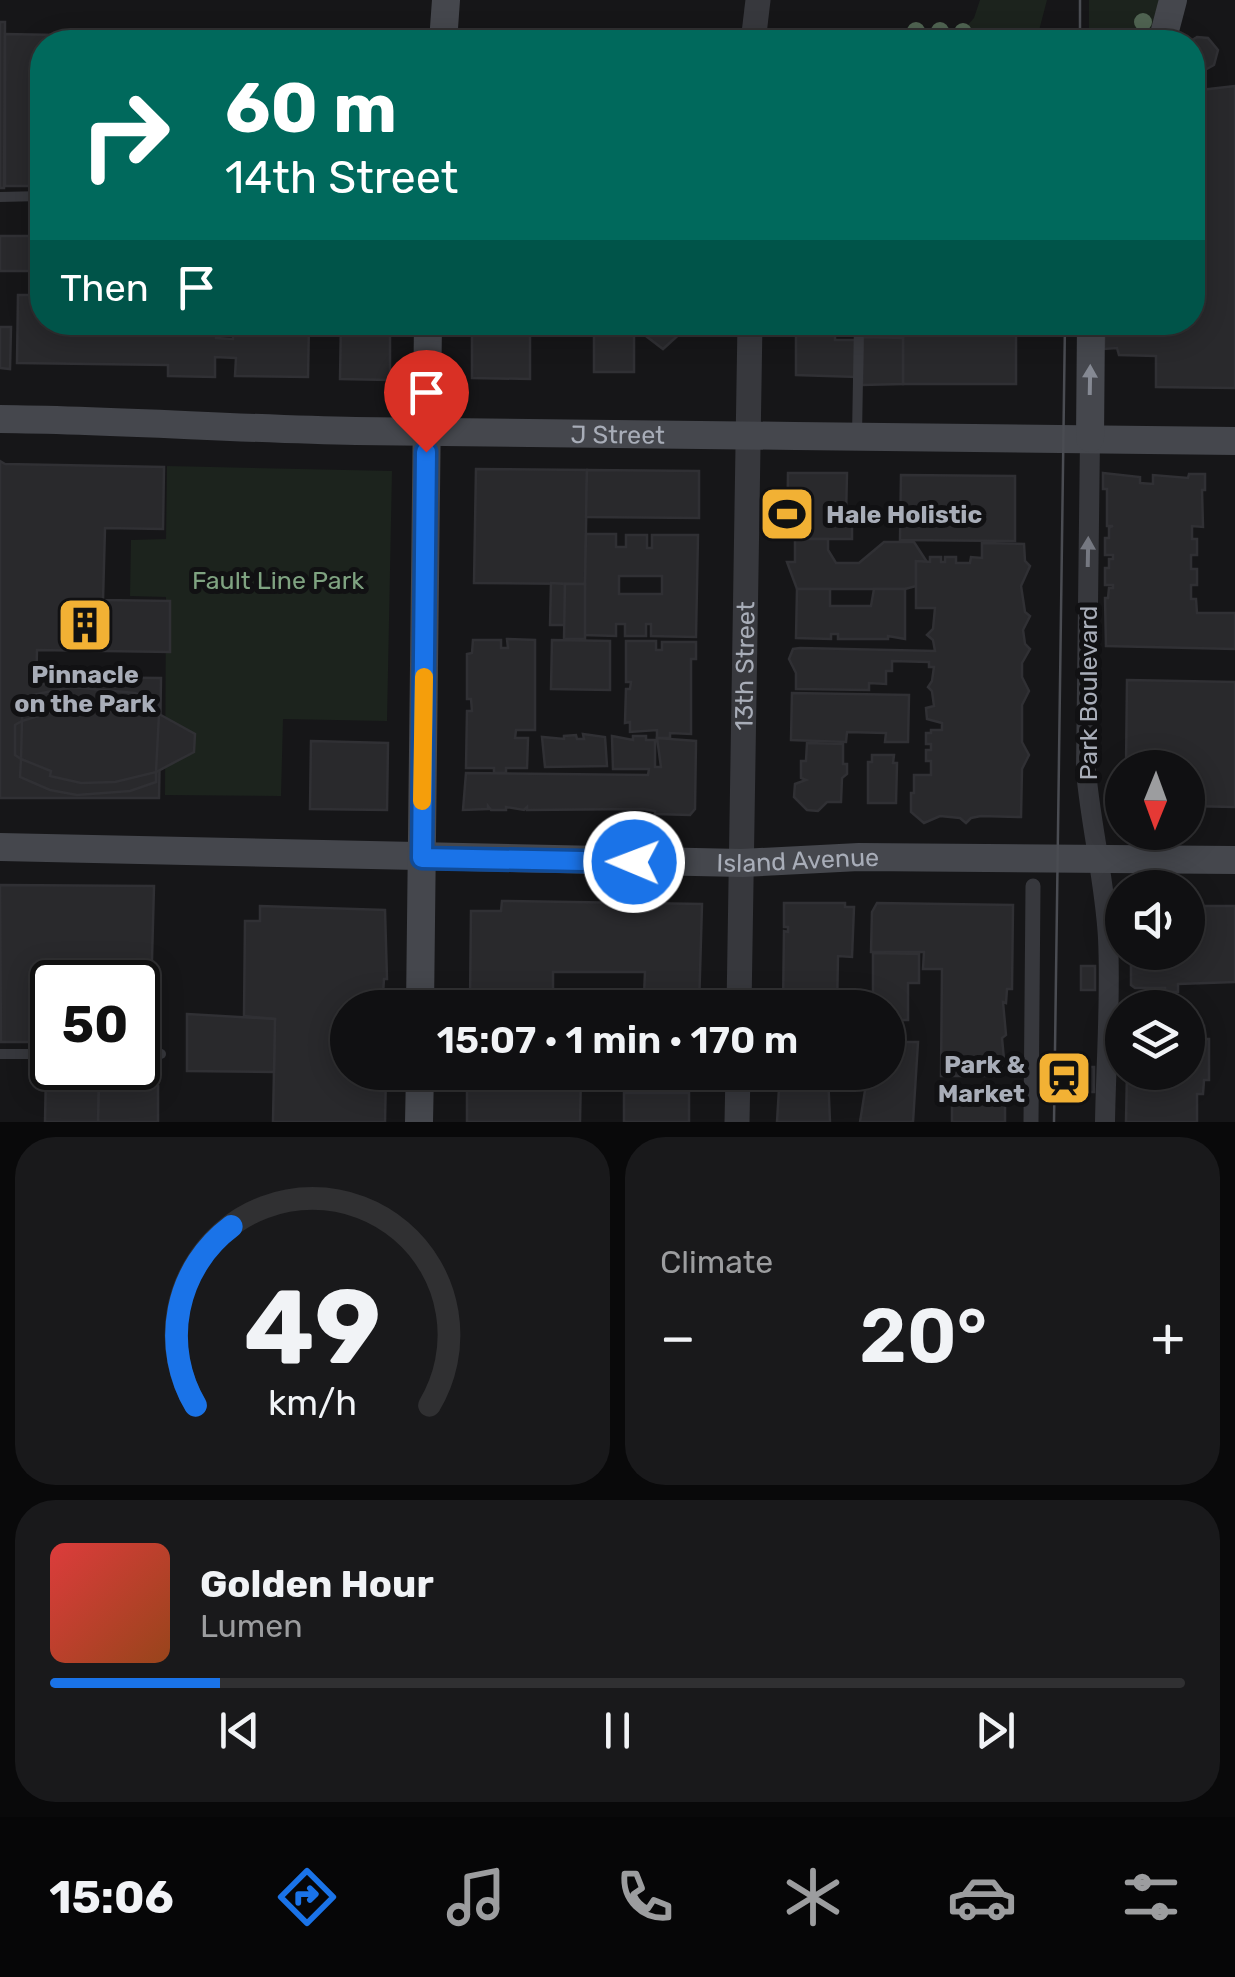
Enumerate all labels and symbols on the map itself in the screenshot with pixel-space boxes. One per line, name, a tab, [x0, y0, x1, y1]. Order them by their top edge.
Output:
pin	[384, 350, 469, 453]
one-way arrow	[1082, 364, 1098, 396]
street label: J Street	[570, 420, 665, 450]
sports icon: Hale Holistic	[757, 484, 817, 544]
place label: Hale Holistic	[826, 500, 982, 529]
one-way arrow	[1081, 535, 1097, 567]
park label: Fault Line Park	[192, 566, 364, 595]
building icon: Pinnacle on the Park	[55, 595, 115, 655]
street label: 13th Street	[729, 601, 761, 731]
street label: Park Boulevard	[1074, 606, 1103, 780]
place label: Pinnacle on the Park	[14, 660, 156, 718]
north arrow	[1105, 750, 1205, 850]
position arrow	[582, 810, 686, 914]
street label: Island Avenue	[716, 843, 879, 878]
speed limit sign: 50	[30, 960, 160, 1090]
station icon: Park & Market	[1034, 1048, 1094, 1108]
place label: Park & Market	[938, 1050, 1025, 1108]

